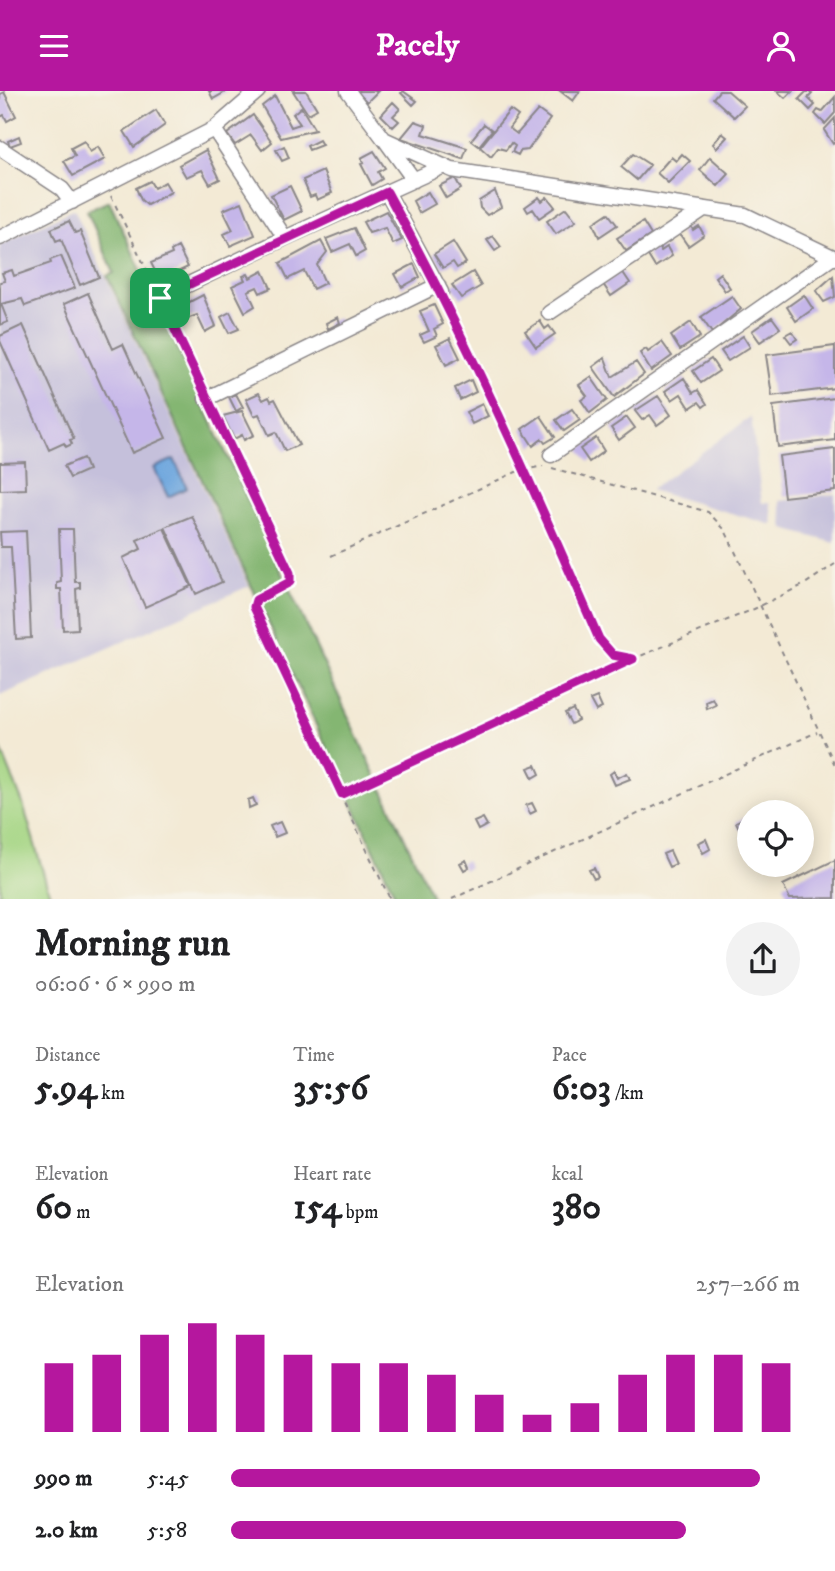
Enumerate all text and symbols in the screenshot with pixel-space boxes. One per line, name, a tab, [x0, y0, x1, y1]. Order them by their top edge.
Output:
text: Pacely	[376, 26, 459, 66]
icon: menu	[35, 27, 73, 65]
icon: person	[762, 27, 800, 65]
pin	[130, 268, 190, 328]
icon: arrive	[141, 279, 179, 317]
map controls	[737, 800, 814, 877]
button: locate	[737, 800, 814, 877]
text: Morning run	[35, 920, 230, 968]
button: share	[726, 922, 800, 996]
text: 06:06 · 6 × 990 m	[35, 970, 195, 999]
text: Distance	[35, 1044, 100, 1067]
text: Time	[293, 1044, 335, 1067]
text: Pace	[552, 1044, 587, 1067]
text: 5.94	[35, 1067, 97, 1111]
text: 35:56	[293, 1067, 369, 1111]
text: 6:03	[552, 1067, 611, 1111]
text: km	[97, 1082, 125, 1105]
text: /km	[611, 1082, 644, 1105]
text: Elevation	[35, 1163, 109, 1186]
text: Heart rate	[293, 1163, 371, 1186]
text: kcal	[552, 1163, 583, 1186]
text: 60	[35, 1186, 72, 1230]
text: 154	[293, 1186, 342, 1230]
text: 380	[552, 1186, 601, 1230]
text: m	[72, 1201, 90, 1224]
text: bpm	[342, 1201, 378, 1224]
text: Elevation	[35, 1270, 124, 1299]
text: 257–266 m	[696, 1270, 800, 1299]
text: 990 m	[35, 1464, 93, 1493]
text: 5:45	[147, 1464, 189, 1493]
text: 2.0 km	[35, 1516, 98, 1545]
text: 5:58	[147, 1516, 187, 1545]

